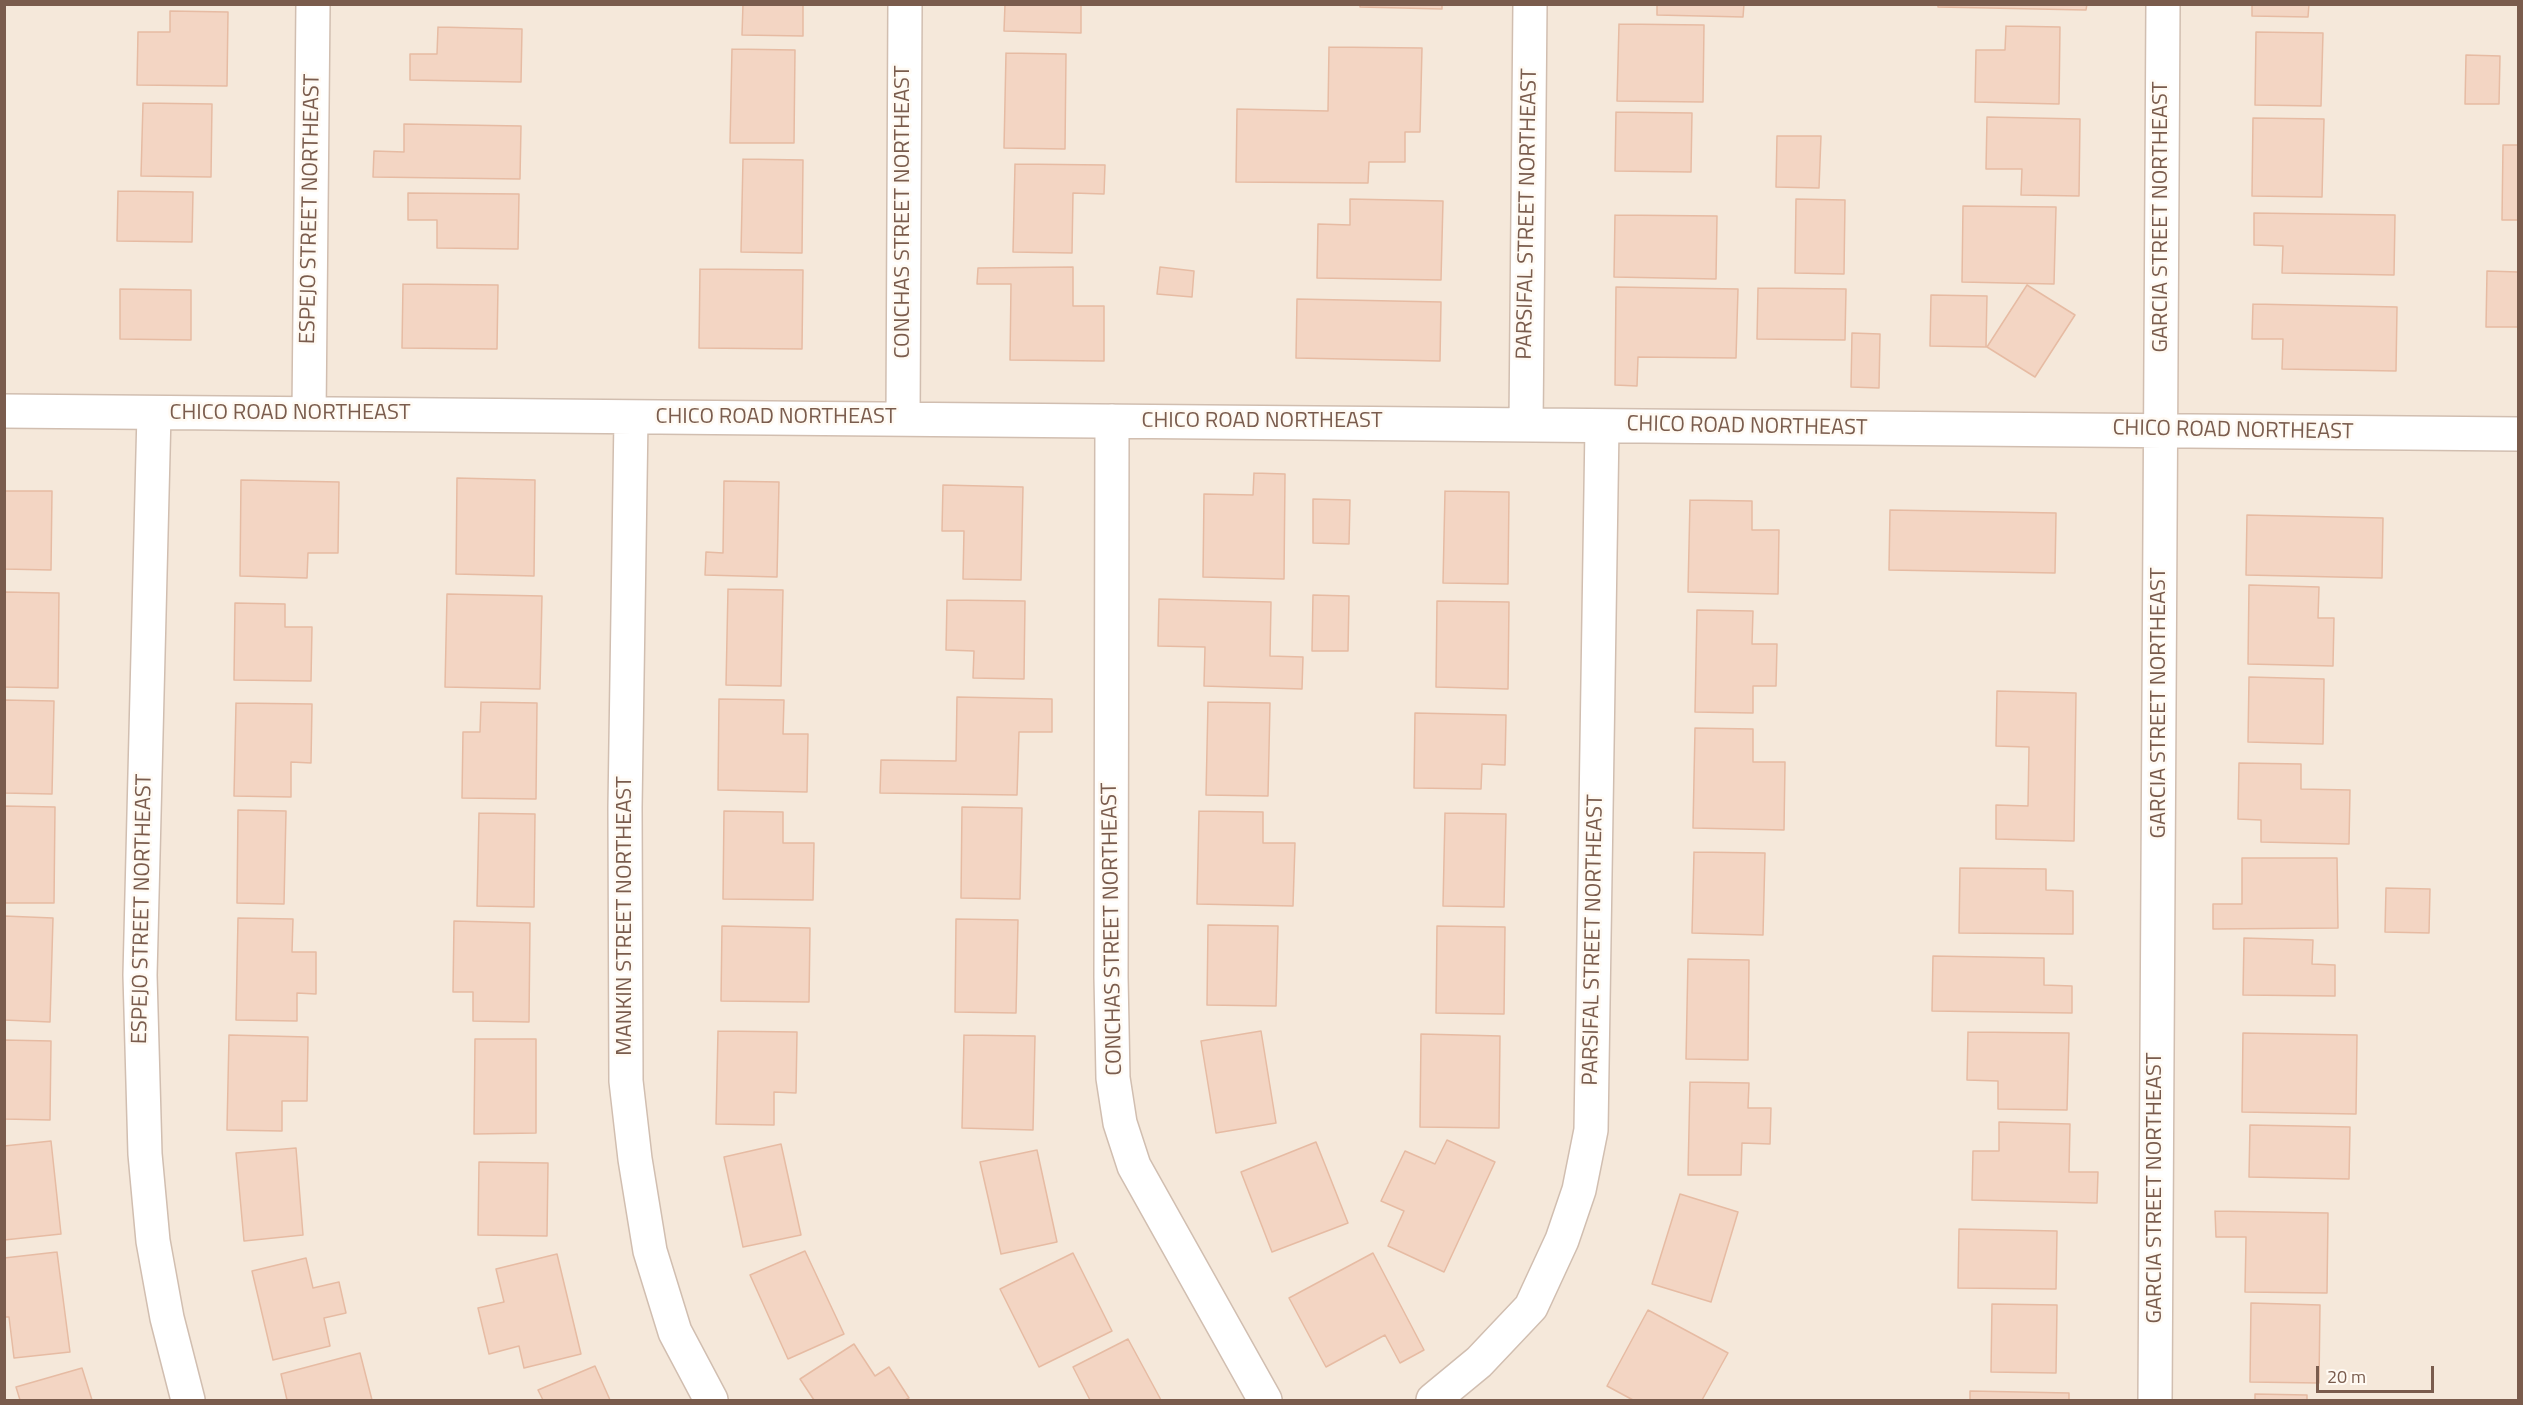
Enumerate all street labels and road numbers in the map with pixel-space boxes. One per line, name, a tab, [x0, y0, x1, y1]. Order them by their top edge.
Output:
street label: CONCHAS STREET NORTHEAST	[891, 65, 917, 359]
street label: PARSIFAL STREET NORTHEAST	[1512, 68, 1544, 360]
street label: ESPEJO STREET NORTHEAST	[295, 74, 327, 344]
street label: GARCIA STREET NORTHEAST	[2149, 81, 2175, 353]
street label: CHICO ROAD NORTHEAST	[169, 401, 411, 427]
street label: CHICO ROAD NORTHEAST	[655, 405, 897, 431]
street label: CHICO ROAD NORTHEAST	[1141, 409, 1383, 435]
street label: CHICO ROAD NORTHEAST	[1626, 412, 1868, 442]
street label: CHICO ROAD NORTHEAST	[2112, 416, 2354, 446]
street label: GARCIA STREET NORTHEAST	[2147, 567, 2173, 839]
street label: ESPEJO STREET NORTHEAST	[127, 774, 159, 1044]
street label: MANKIN STREET NORTHEAST	[613, 776, 639, 1056]
street label: CONCHAS STREET NORTHEAST	[1097, 782, 1129, 1076]
street label: PARSIFAL STREET NORTHEAST	[1578, 794, 1610, 1086]
street label: GARCIA STREET NORTHEAST	[2143, 1052, 2169, 1324]

